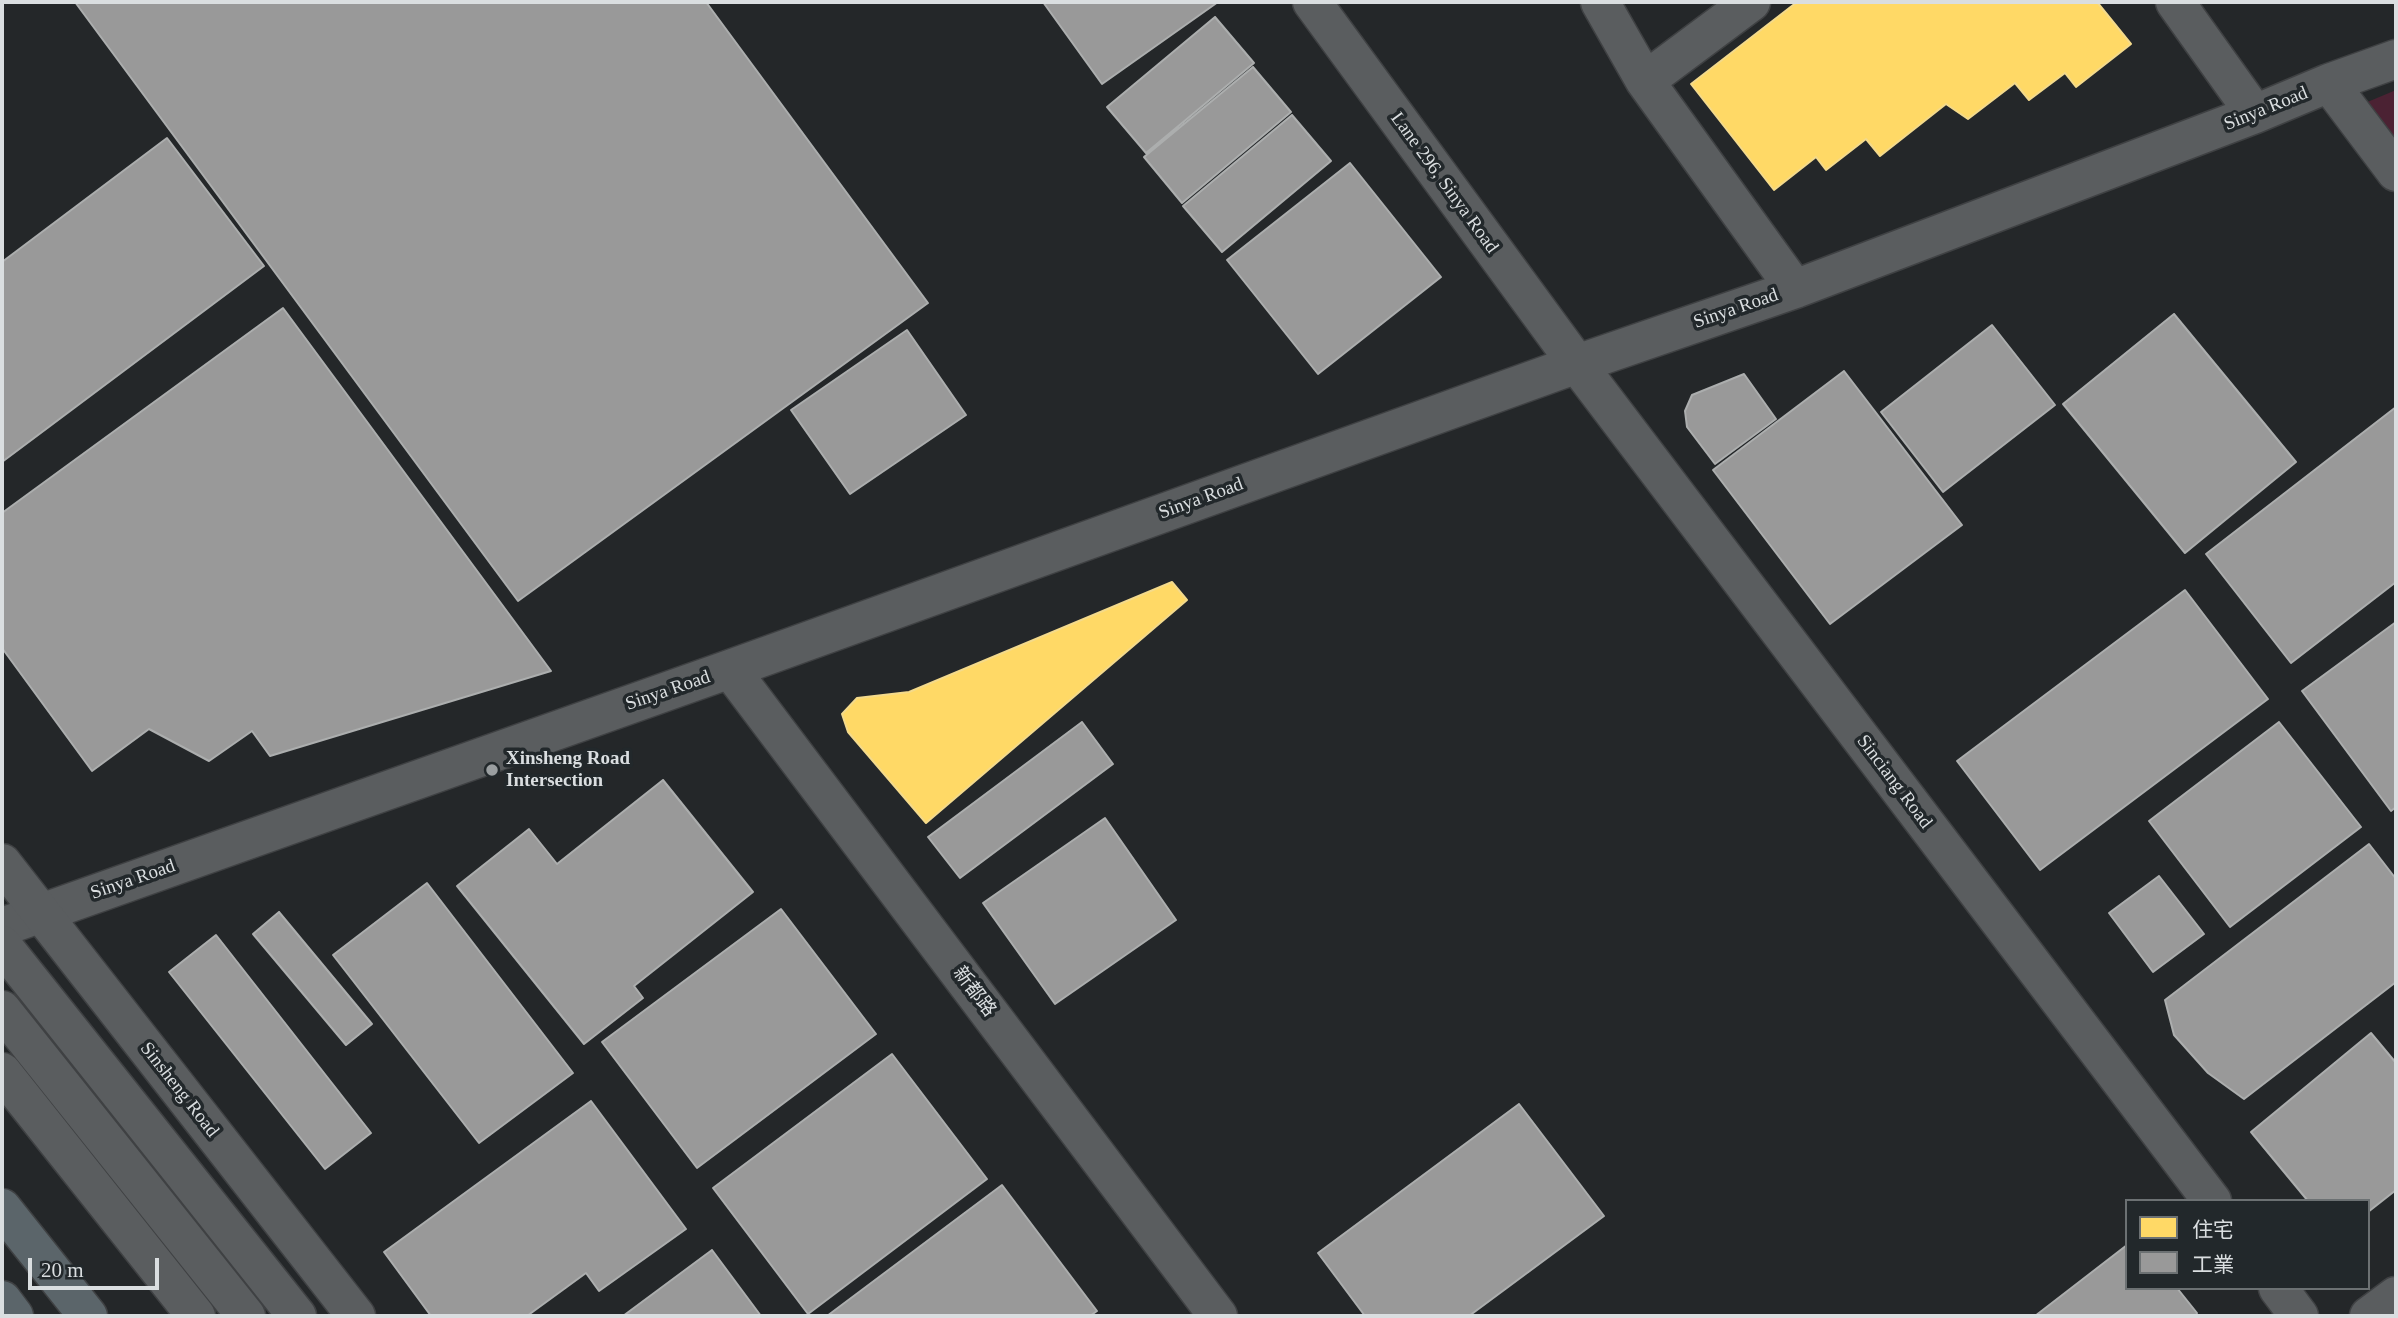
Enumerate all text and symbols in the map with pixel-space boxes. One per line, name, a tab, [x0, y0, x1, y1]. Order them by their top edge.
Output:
street label: Sinya Road	[2221, 82, 2311, 136]
street label: Lane 296, Sinya Road	[1385, 108, 1503, 258]
street label: Sinya Road	[1691, 284, 1781, 334]
street label: Sinya Road	[1156, 473, 1246, 525]
street label: Sinya Road	[623, 666, 713, 716]
street label: Sinciang Road	[1851, 731, 1937, 833]
place label: Xinsheng Road Intersection	[506, 748, 630, 792]
marker: Xinsheng Road Intersection	[484, 762, 500, 778]
street label: Sinya Road	[88, 855, 178, 905]
street label: 新都路	[948, 962, 1000, 1022]
street label: Sinsheng Road	[135, 1038, 223, 1142]
legend	[2125, 1199, 2370, 1290]
text: 住宅	[2192, 1218, 2234, 1242]
scale bar	[32, 1244, 163, 1288]
text: 工業	[2192, 1253, 2234, 1277]
text: 20 m	[41, 1258, 84, 1282]

